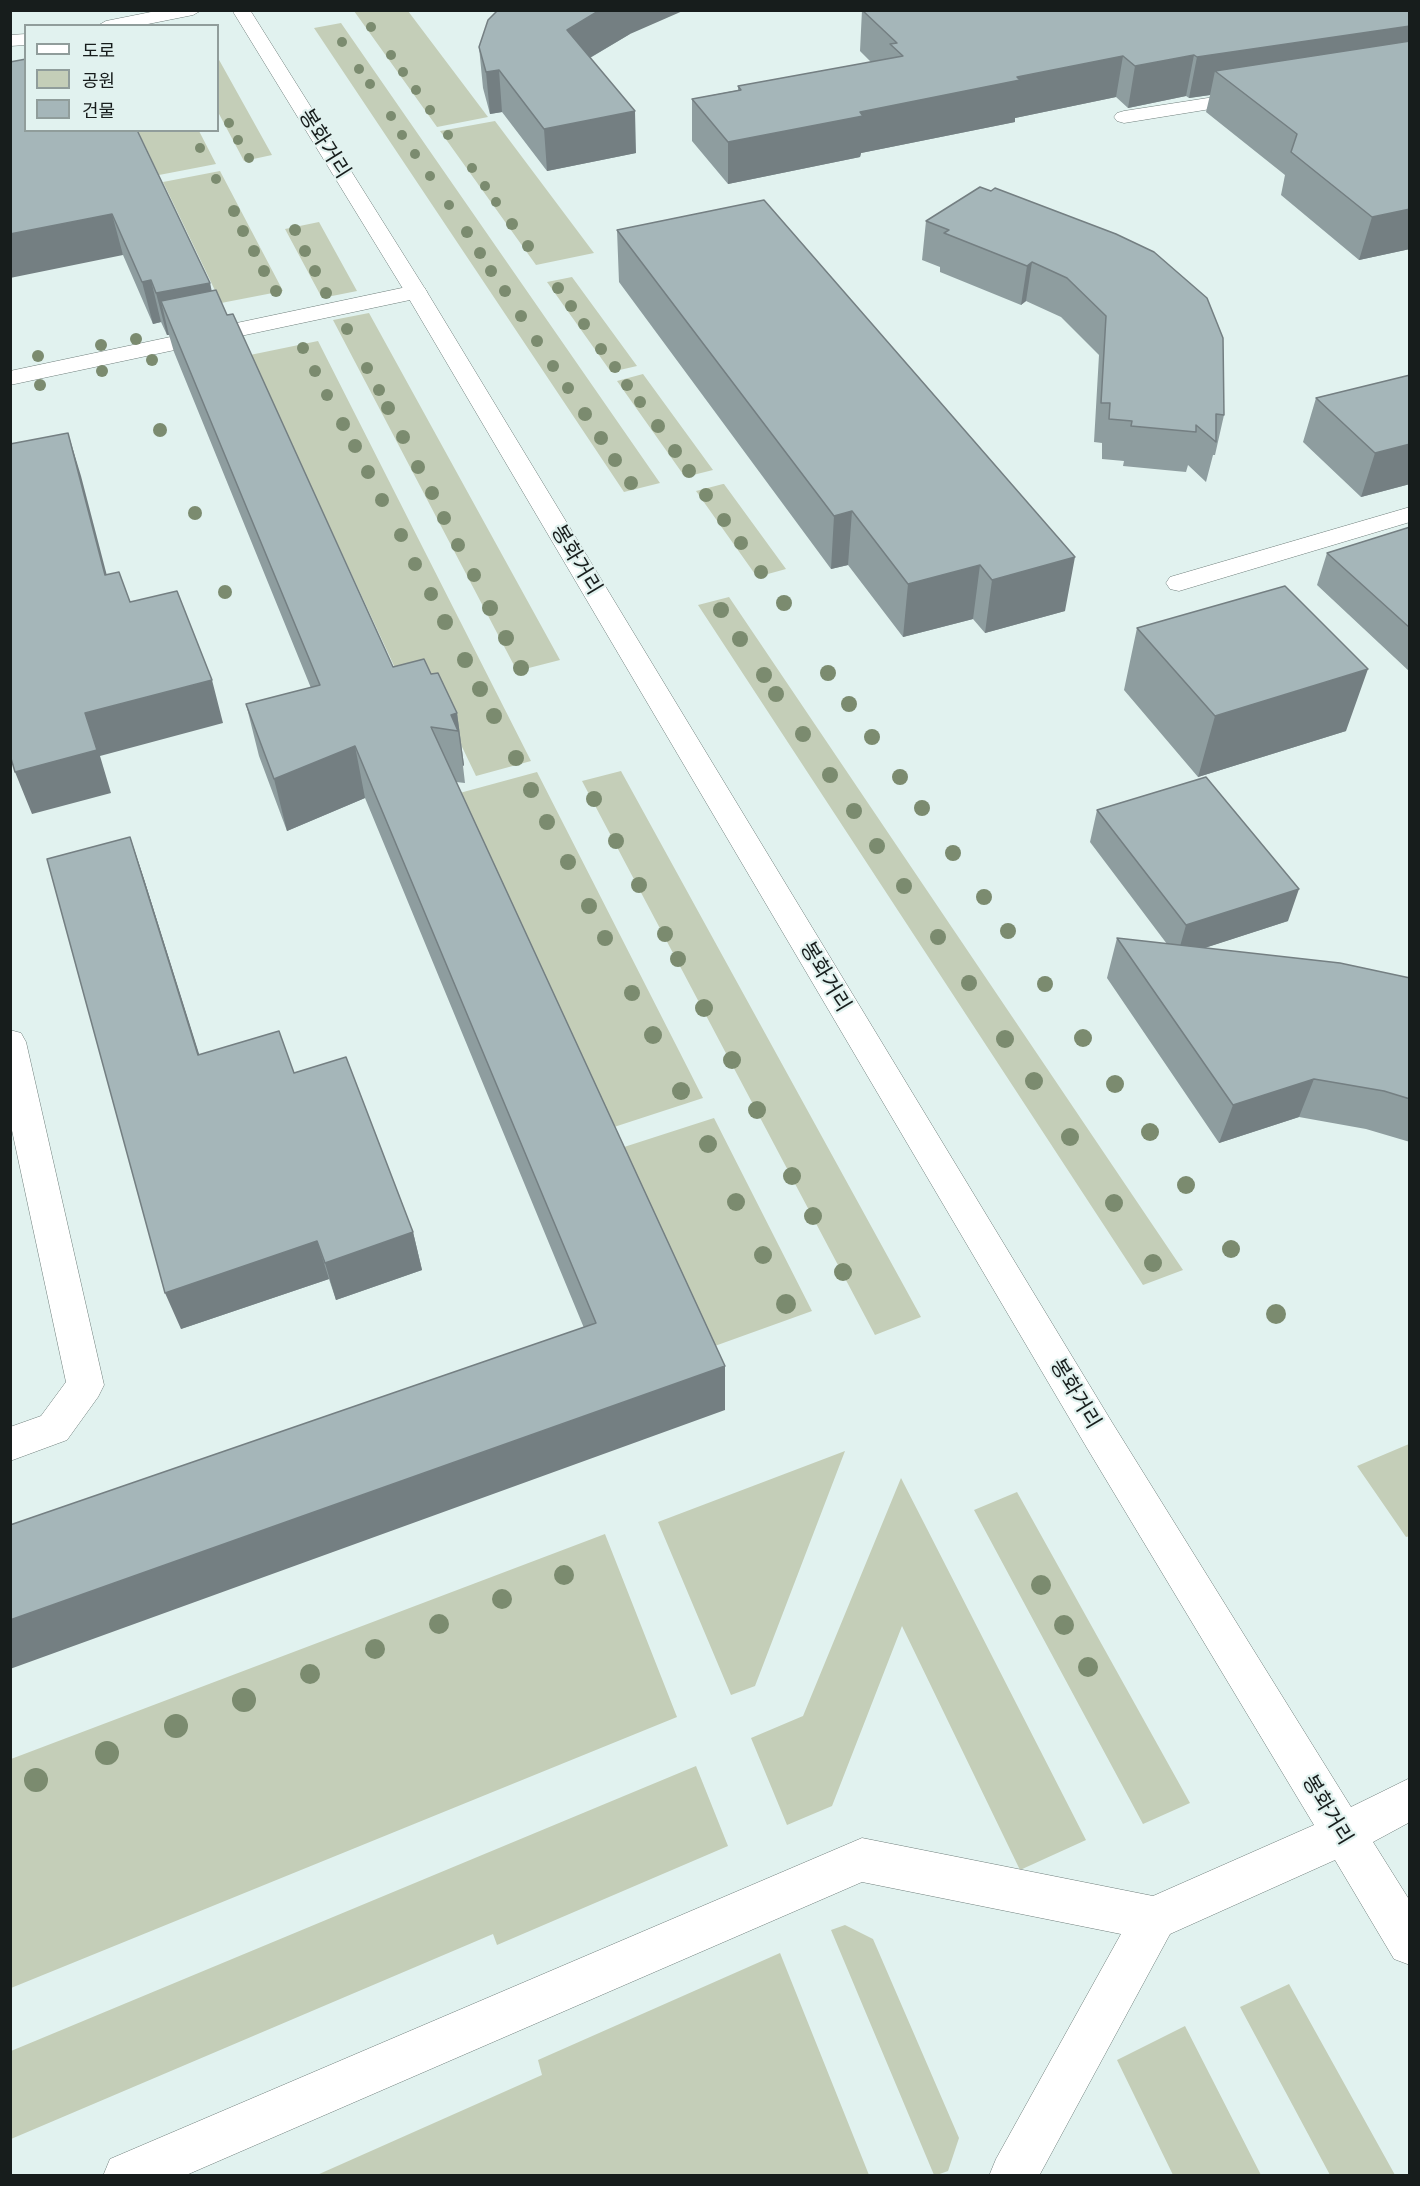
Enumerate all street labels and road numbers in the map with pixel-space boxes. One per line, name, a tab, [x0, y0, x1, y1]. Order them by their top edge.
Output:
street label: 봉화거리	[293, 105, 355, 183]
street label: 봉화거리	[545, 520, 607, 600]
street label: 봉화거리	[794, 937, 856, 1017]
street label: 봉화거리	[1044, 1354, 1106, 1434]
street label: 봉화거리	[1296, 1770, 1358, 1850]

